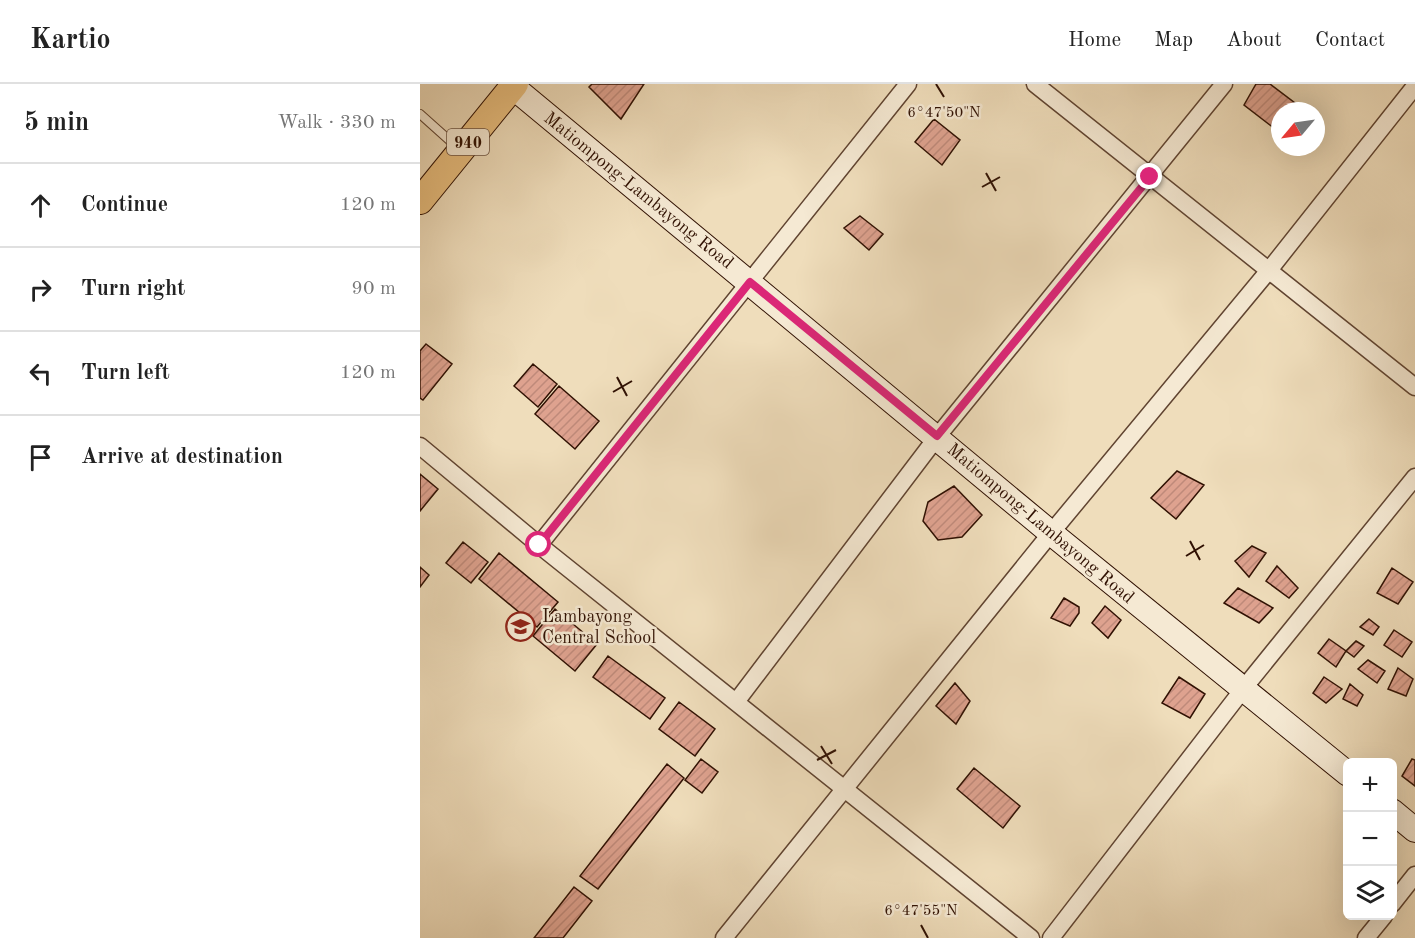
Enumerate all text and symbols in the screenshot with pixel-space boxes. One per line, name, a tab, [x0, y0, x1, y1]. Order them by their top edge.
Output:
text: Kartio	[30, 27, 111, 55]
text: Home	[1068, 30, 1121, 51]
text: Map	[1154, 30, 1193, 51]
text: About	[1226, 30, 1282, 51]
text: Contact	[1315, 30, 1385, 51]
north arrow	[1271, 102, 1325, 156]
text: 6°47'50"N	[907, 106, 981, 121]
street label: Matiompong-Lambayong Road	[540, 109, 737, 273]
text: 5 min	[24, 110, 89, 136]
text: Walk · 330 m	[277, 113, 396, 133]
road number: 940	[447, 129, 489, 155]
route end	[1136, 163, 1162, 189]
icon: ahead	[24, 189, 57, 222]
text: Continue	[81, 194, 168, 216]
text: 120 m	[340, 195, 396, 215]
icon: right	[24, 273, 57, 306]
text: Turn right	[81, 278, 185, 300]
text: 90 m	[351, 279, 396, 299]
icon: left	[24, 357, 57, 390]
text: Turn left	[81, 362, 170, 384]
text: 120 m	[340, 363, 396, 383]
street label: Matiompong-Lambayong Road	[943, 440, 1137, 607]
icon: arrive	[24, 441, 57, 474]
text: Arrive at destination	[81, 446, 283, 468]
route start	[525, 531, 551, 557]
place label: Lambayong Central School	[542, 608, 656, 647]
school or university icon: Lambayong Central School	[505, 610, 537, 642]
map controls	[1343, 758, 1397, 920]
button: +	[1343, 758, 1397, 812]
button: −	[1343, 812, 1397, 866]
button: layers	[1343, 866, 1397, 920]
text: 6°47'55"N	[884, 904, 958, 919]

